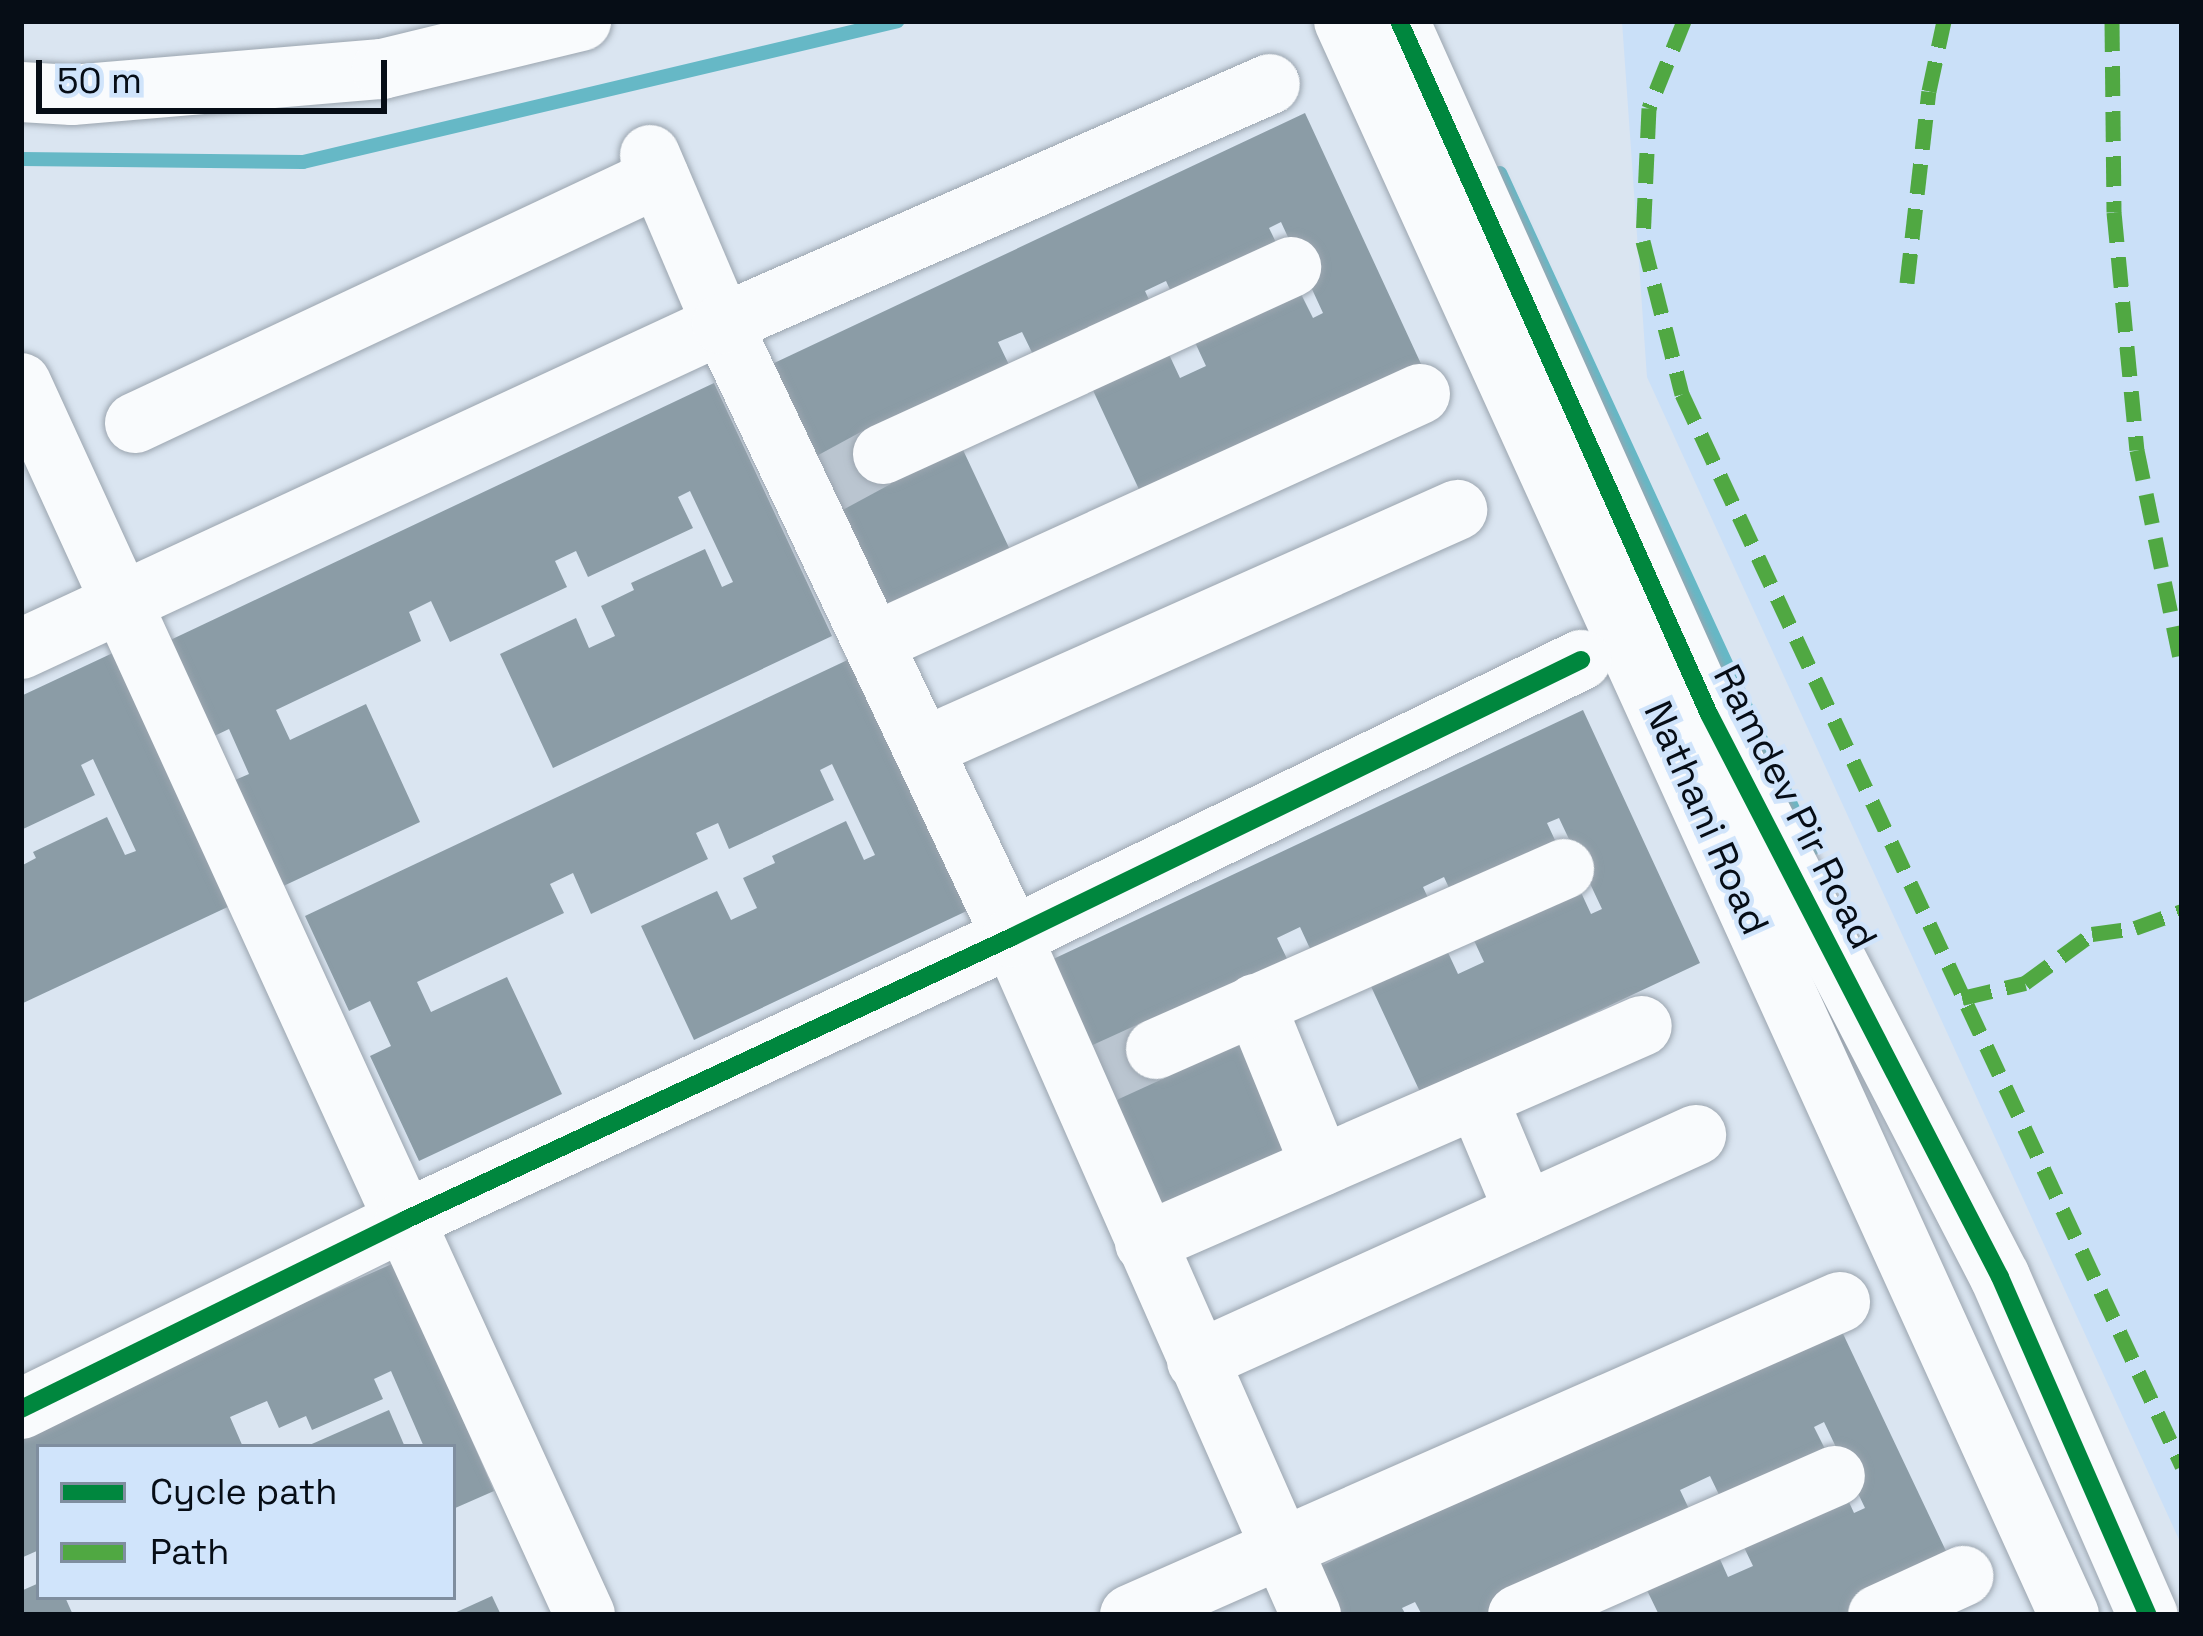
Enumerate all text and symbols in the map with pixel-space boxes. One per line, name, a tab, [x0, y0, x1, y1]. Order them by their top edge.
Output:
scale bar	[42, 36, 393, 110]
text: 50 m	[57, 58, 142, 104]
street label: Ramdev Pir Road	[1703, 657, 1887, 957]
street label: Nathani Road	[1634, 694, 1778, 942]
legend	[36, 1444, 456, 1600]
text: Cycle path	[150, 1469, 337, 1515]
text: Path	[150, 1529, 229, 1575]

